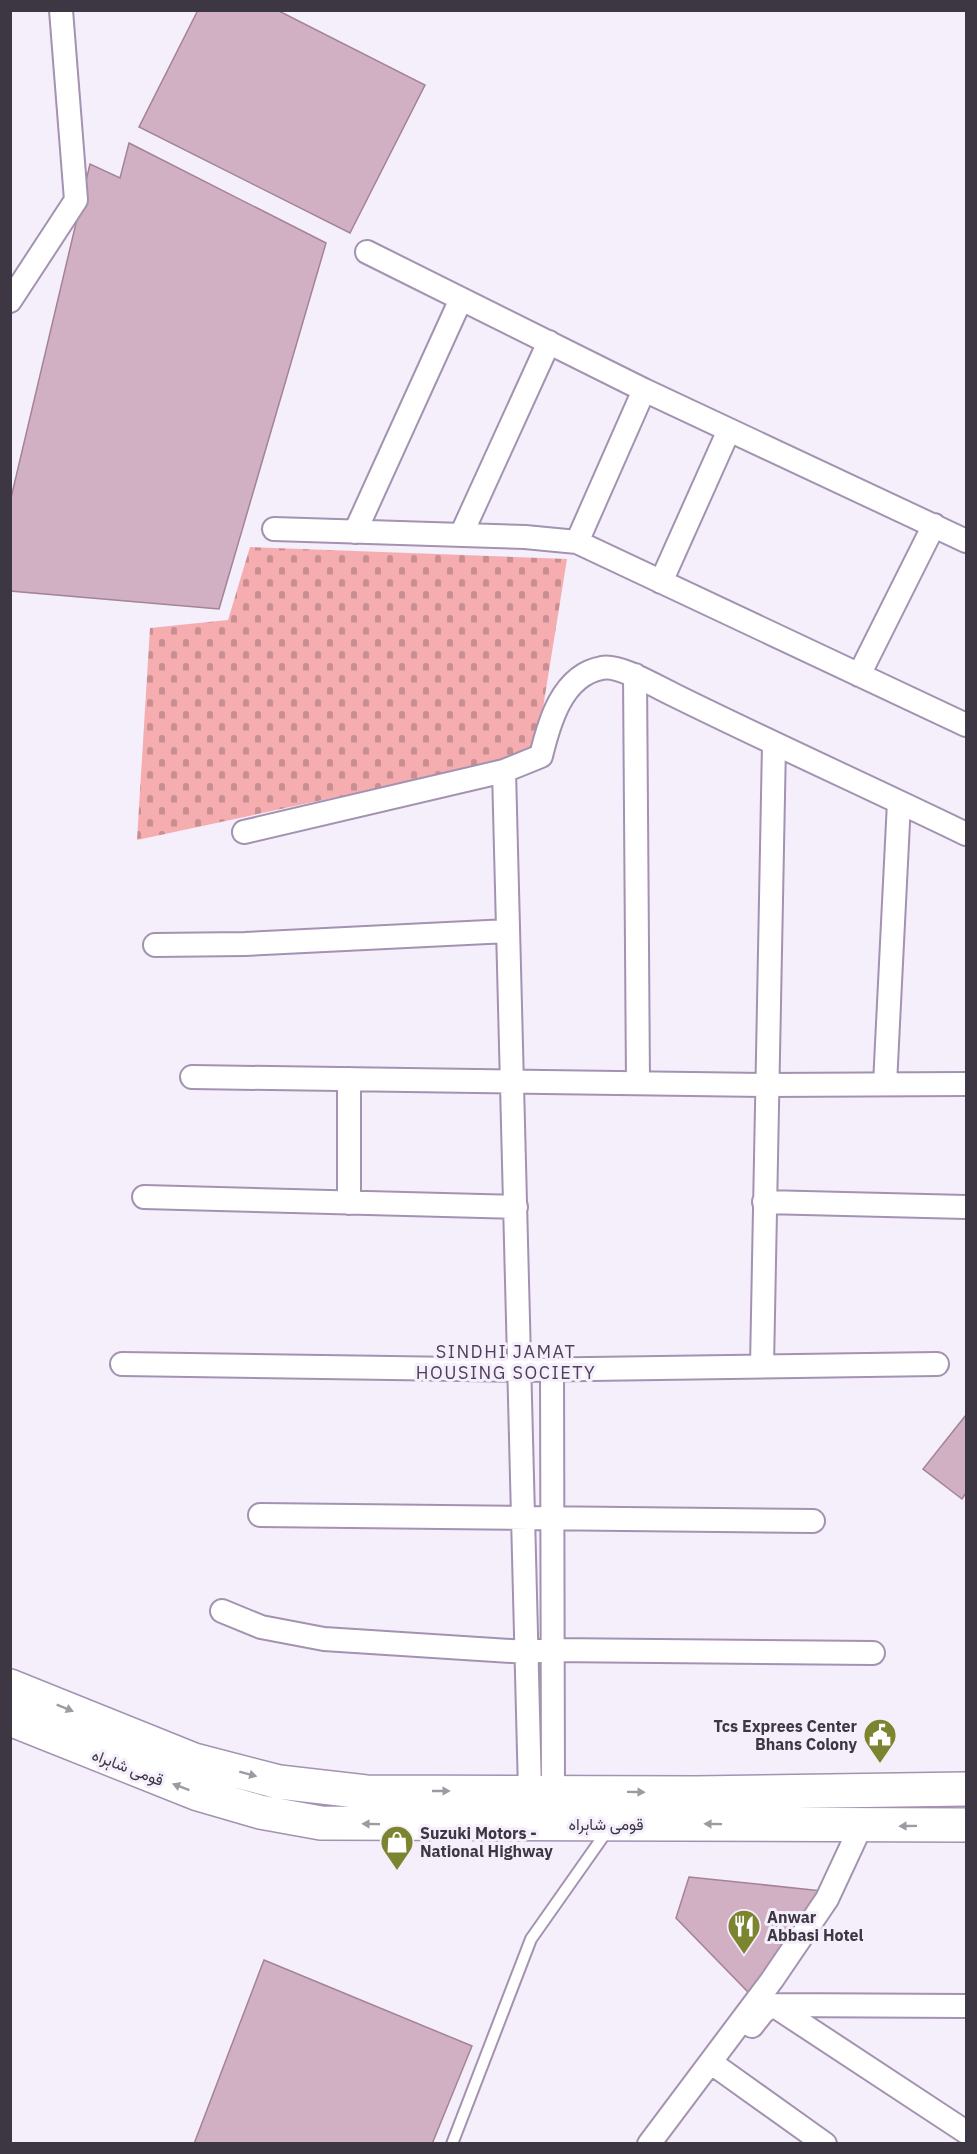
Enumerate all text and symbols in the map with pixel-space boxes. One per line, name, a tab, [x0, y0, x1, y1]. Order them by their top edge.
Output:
district label: SINDHI JAMAT HOUSING SOCIETY	[416, 1340, 596, 1384]
one-way arrow	[56, 1704, 74, 1713]
place label: Tcs Exprees Center Bhans Colony	[714, 1716, 858, 1754]
public building icon: Tcs Exprees Center Bhans Colony	[862, 1717, 898, 1764]
street label: قومی شاہراہ	[89, 1744, 167, 1791]
one-way arrow	[239, 1770, 257, 1779]
one-way arrow	[172, 1782, 190, 1791]
one-way arrow	[432, 1786, 451, 1796]
one-way arrow	[627, 1787, 646, 1797]
street label: قومی شاہراہ	[568, 1814, 644, 1835]
one-way arrow	[362, 1819, 381, 1829]
one-way arrow	[704, 1819, 723, 1829]
one-way arrow	[899, 1821, 918, 1831]
place label: Suzuki Motors - National Highway	[420, 1823, 553, 1861]
shop icon: Suzuki Motors - National Highway	[379, 1824, 415, 1871]
place label: Anwar Abbasi Hotel	[767, 1907, 864, 1945]
restaurant icon: Anwar Abbasi Hotel	[726, 1908, 762, 1955]

